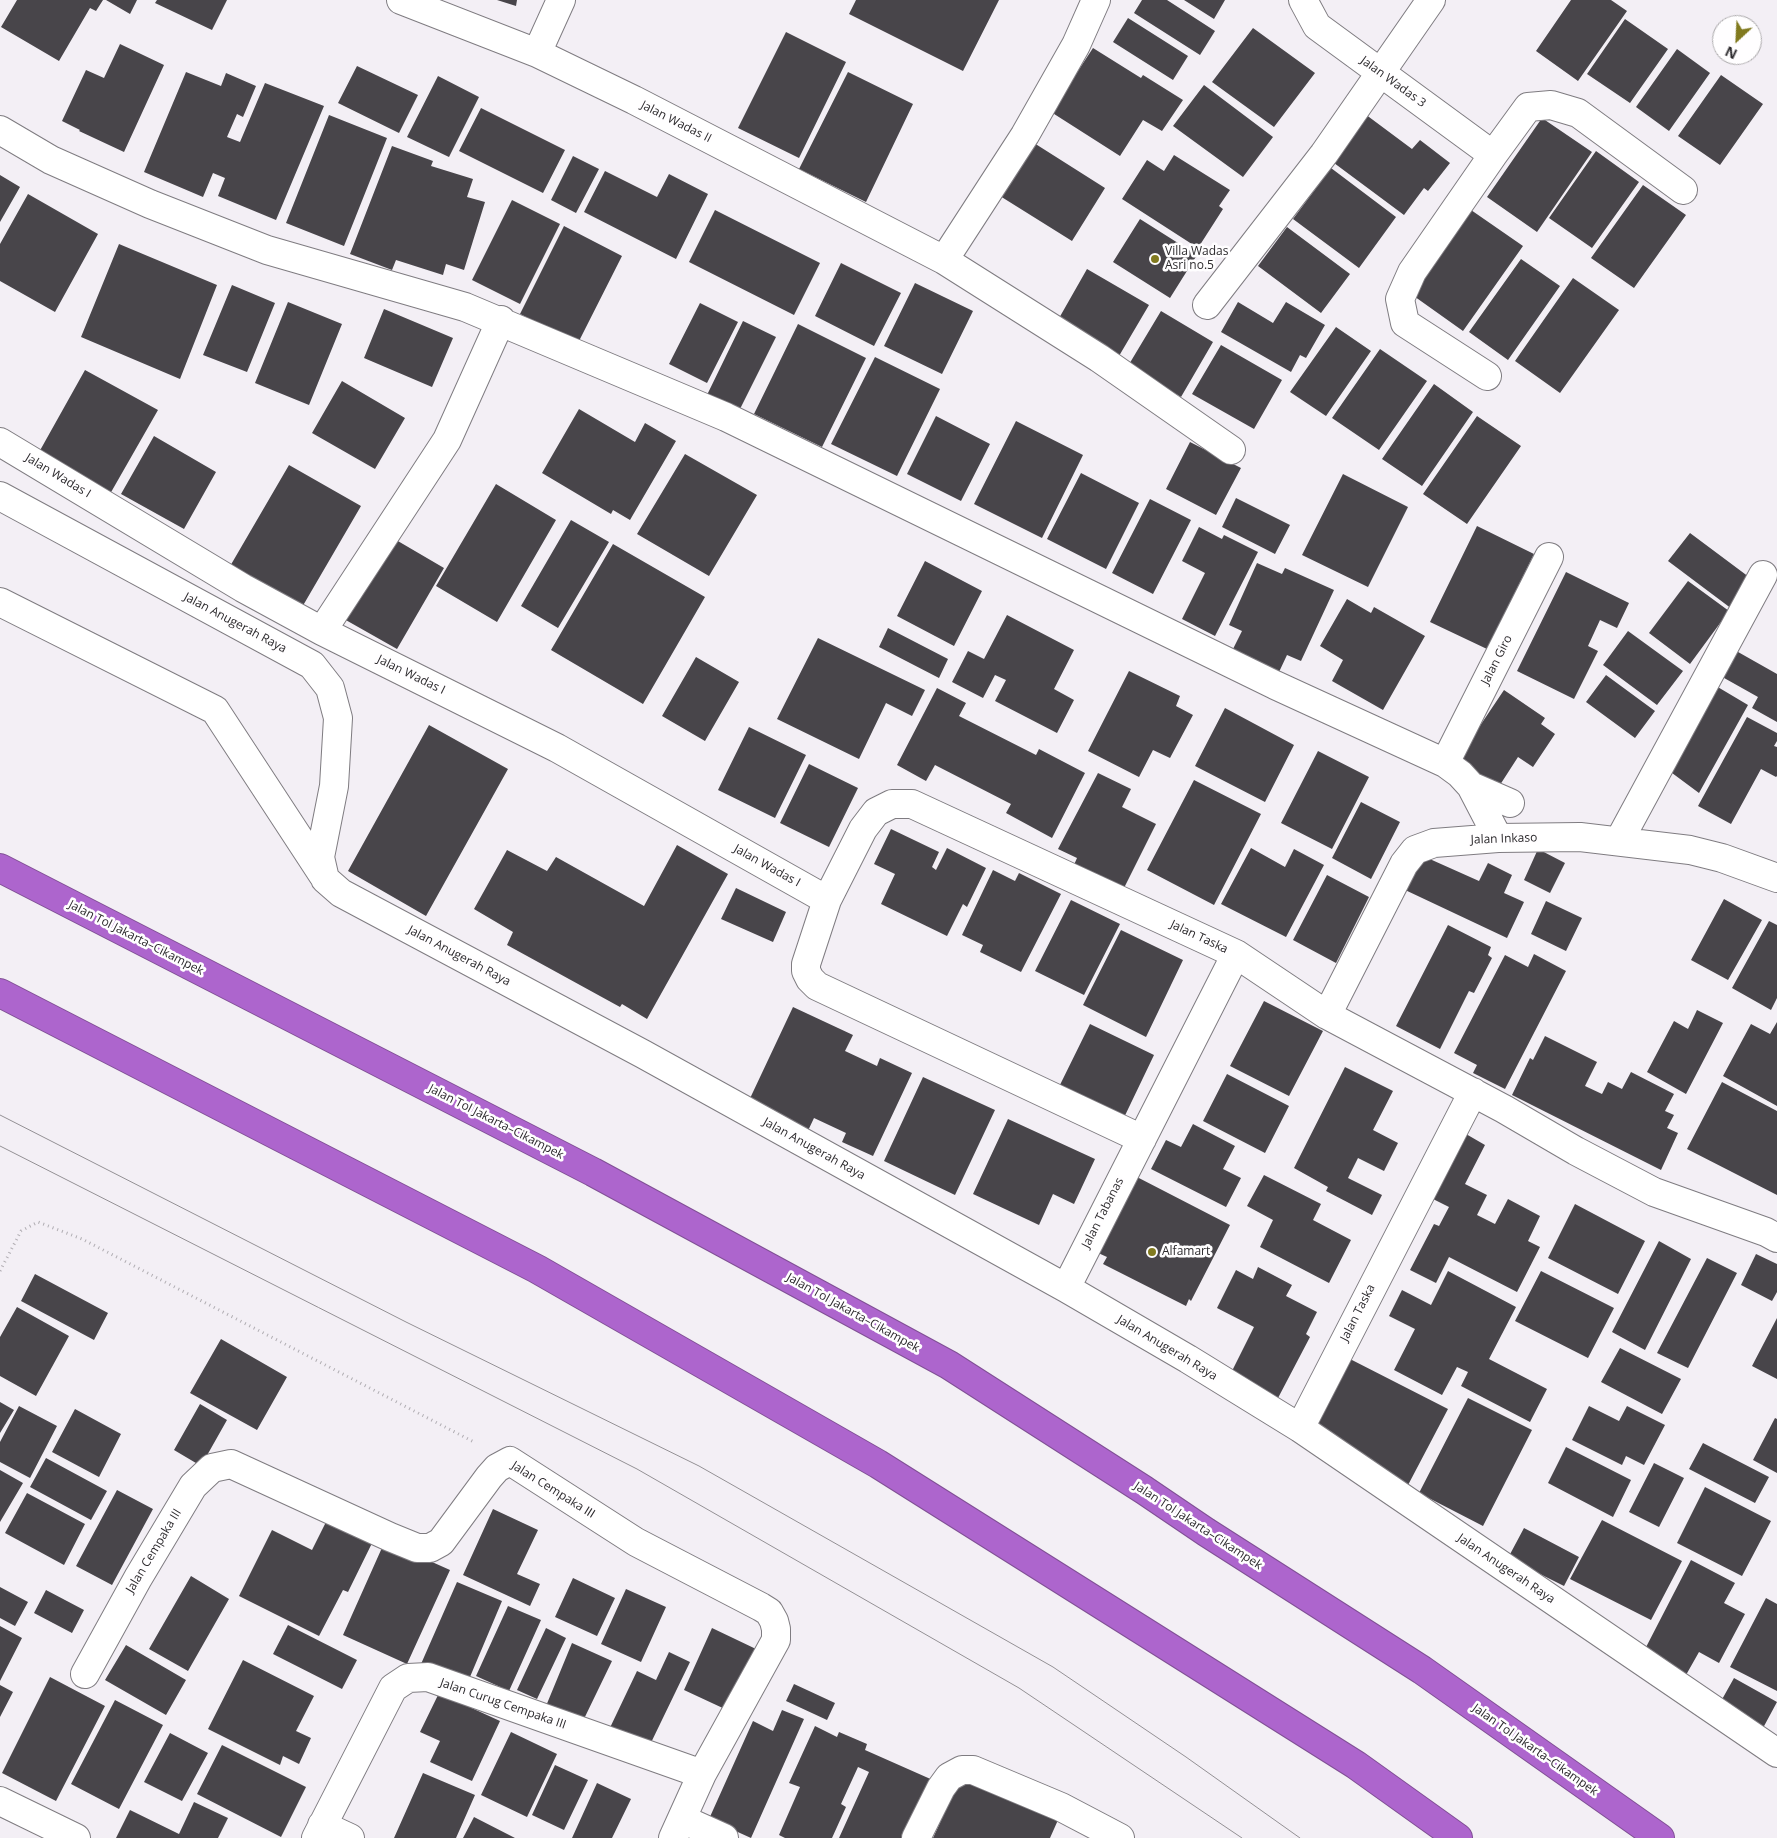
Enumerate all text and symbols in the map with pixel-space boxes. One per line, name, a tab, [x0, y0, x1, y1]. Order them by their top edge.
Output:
north arrow	[1712, 15, 1762, 65]
text: N	[1722, 42, 1740, 64]
street label: Jalan Wadas 3	[1357, 53, 1429, 111]
street label: Jalan Wadas II	[638, 98, 714, 146]
place label: Villa Wadas Asri no.5	[1165, 245, 1229, 273]
marker: Villa Wadas Asri no.5	[1149, 253, 1161, 265]
street label: Jalan Wadas I	[23, 451, 93, 501]
street label: Jalan Anugerah Raya	[181, 590, 289, 656]
street label: Jalan Giro	[1478, 633, 1516, 687]
street label: Jalan Wadas I	[375, 652, 447, 698]
street label: Jalan Inkaso	[1470, 831, 1538, 847]
street label: Jalan Wadas I	[731, 842, 803, 890]
street label: Jalan Tol Jakarta–Cikampek	[66, 898, 206, 978]
street label: Jalan Taska	[1168, 917, 1230, 957]
street label: Jalan Anugerah Raya	[405, 923, 513, 989]
street label: Jalan Tol Jakarta–Cikampek	[426, 1082, 566, 1162]
street label: Jalan Anugerah Raya	[760, 1115, 868, 1183]
street label: Jalan Tabanas	[1079, 1175, 1127, 1251]
place label: Alfamart	[1162, 1245, 1210, 1259]
marker: Alfamart	[1146, 1246, 1158, 1258]
street label: Jalan Tol Jakarta–Cikampek	[784, 1270, 922, 1356]
street label: Jalan Taska	[1338, 1282, 1378, 1344]
street label: Jalan Anugerah Raya	[1114, 1312, 1220, 1384]
street label: Jalan Cempaka III	[509, 1459, 597, 1521]
street label: Jalan Tol Jakarta–Cikampek	[1131, 1479, 1265, 1573]
street label: Jalan Cempaka III	[123, 1506, 185, 1596]
street label: Jalan Anugerah Raya	[1455, 1531, 1557, 1607]
street label: Jalan Curug Cempaka III	[438, 1676, 568, 1732]
street label: Jalan Tol Jakarta–Cikampek	[1470, 1701, 1600, 1799]

